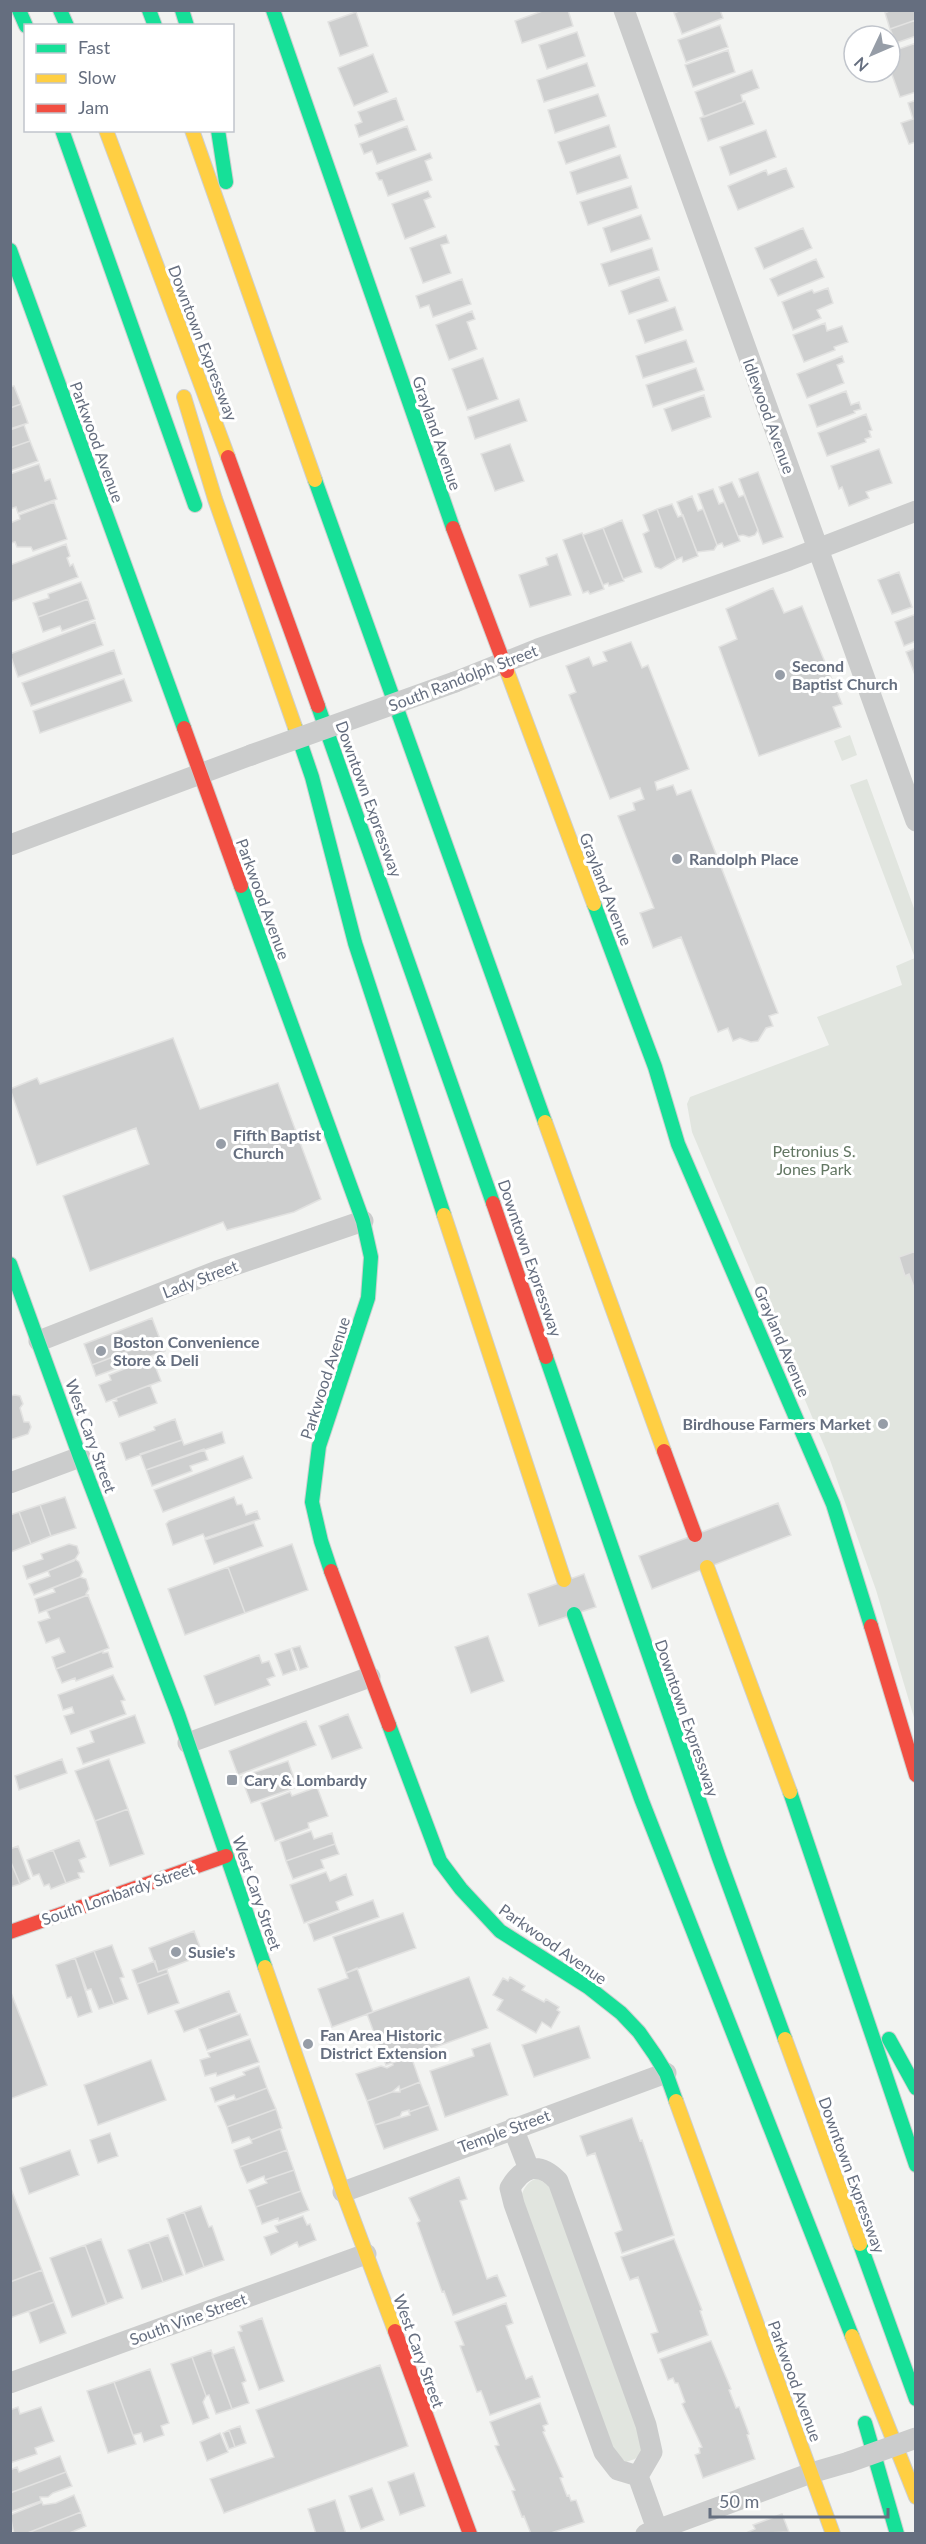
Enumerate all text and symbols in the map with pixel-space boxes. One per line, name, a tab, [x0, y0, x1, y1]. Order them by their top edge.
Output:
legend	[24, 24, 234, 132]
north arrow	[842, 24, 902, 84]
text: Fast	[78, 36, 111, 58]
text: N	[850, 54, 872, 76]
text: Slow	[78, 66, 116, 88]
text: Jam	[78, 96, 109, 118]
street label: Downtown Expressway	[165, 262, 242, 424]
street label: Idlewood Avenue	[740, 356, 799, 476]
street label: Grayland Avenue	[409, 373, 466, 492]
street label: Parkwood Avenue	[67, 379, 128, 505]
street label: South Randolph Street	[386, 640, 540, 715]
place label: Second Baptist Church	[792, 656, 898, 693]
marker: Second Baptist Church	[773, 668, 787, 682]
street label: Downtown Expressway	[332, 718, 407, 880]
street label: Grayland Avenue	[576, 830, 637, 948]
street label: Parkwood Avenue	[233, 836, 294, 962]
place label: Randolph Place	[689, 849, 799, 868]
marker: Randolph Place	[670, 852, 684, 866]
place label: Fifth Baptist Church	[233, 1125, 321, 1162]
marker: Fifth Baptist Church	[214, 1137, 228, 1151]
park label: Petronius S. Jones Park	[772, 1141, 856, 1178]
street label: Downtown Expressway	[495, 1177, 567, 1340]
street label: Lady Street	[159, 1255, 240, 1302]
street label: Grayland Avenue	[750, 1282, 815, 1399]
street label: Parkwood Avenue	[296, 1314, 353, 1441]
place label: Boston Convenience Store & Deli	[113, 1332, 260, 1369]
marker: Boston Convenience Store & Deli	[94, 1344, 108, 1358]
street label: West Cary Street	[62, 1376, 121, 1495]
place label: Birdhouse Farmers Market	[683, 1414, 871, 1433]
marker: Birdhouse Farmers Market	[876, 1417, 890, 1431]
street label: Downtown Expressway	[652, 1637, 724, 1800]
place label: Cary & Lombardy	[244, 1770, 368, 1789]
marker: Cary & Lombardy	[225, 1773, 239, 1787]
street label: West Cary Street	[229, 1833, 286, 1953]
street label: South Lombardy Street	[39, 1858, 197, 1929]
street label: Parkwood Avenue	[496, 1899, 611, 1988]
place label: Susie's	[188, 1942, 235, 1961]
marker: Susie's	[169, 1945, 183, 1959]
place label: Fan Area Historic District Extension	[320, 2025, 447, 2062]
marker: Fan Area Historic District Extension	[301, 2037, 315, 2051]
street label: Downtown Expressway	[815, 2094, 890, 2256]
street label: Temple Street	[455, 2105, 553, 2156]
street label: South Vine Street	[127, 2288, 249, 2349]
street label: West Cary Street	[390, 2291, 449, 2410]
street label: Parkwood Avenue	[765, 2318, 826, 2444]
scale bar	[710, 2481, 888, 2519]
text: 50 m	[719, 2490, 759, 2512]

